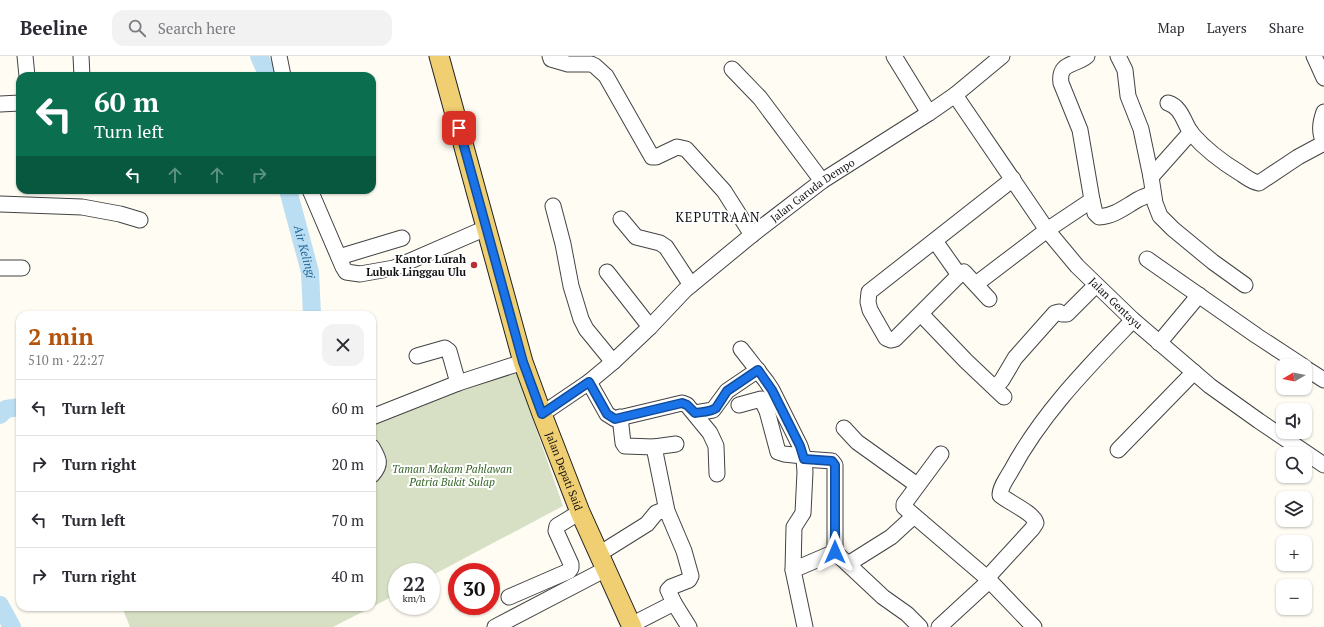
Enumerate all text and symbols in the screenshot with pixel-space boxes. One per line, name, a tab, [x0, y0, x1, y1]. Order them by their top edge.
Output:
search box	[112, 10, 392, 46]
text: Beeline	[20, 15, 88, 40]
icon: search	[126, 17, 148, 39]
text: Search here	[158, 18, 236, 38]
text: Map	[1158, 18, 1185, 37]
text: Layers	[1207, 18, 1247, 37]
text: Share	[1269, 18, 1304, 37]
text: 60 m	[94, 83, 159, 120]
icon: left	[28, 88, 80, 140]
pin	[442, 111, 476, 145]
icon: arrive	[448, 117, 470, 139]
text: Turn left	[94, 119, 164, 143]
street label: Jalan Garuda Dempo	[767, 155, 857, 225]
icon: left	[122, 164, 144, 186]
icon: ahead	[164, 164, 186, 186]
icon: ahead	[206, 164, 228, 186]
icon: right	[248, 164, 270, 186]
district label: KEPUTRAAN	[675, 208, 761, 226]
water label: Air Kelingi	[291, 223, 319, 279]
place label: Kantor Lurah Lubuk Linggau Ulu	[366, 252, 466, 279]
marker: Kantor Lurah Lubuk Linggau Ulu	[469, 260, 479, 270]
street label: Jalan Gentayu	[1086, 274, 1146, 332]
text: 2 min	[28, 320, 94, 352]
button: close	[322, 324, 364, 366]
text: 510 m · 22:27	[28, 351, 105, 369]
north arrow	[1276, 359, 1312, 395]
map controls	[1276, 359, 1312, 615]
icon: left	[28, 397, 50, 419]
text: Turn left	[62, 398, 126, 418]
text: 60 m	[331, 398, 364, 418]
button: sound	[1276, 403, 1312, 439]
street label: Jalan Depati Said	[543, 430, 586, 513]
button: search	[1276, 447, 1312, 483]
icon: right	[28, 453, 50, 475]
text: Turn right	[62, 454, 137, 474]
text: 20 m	[331, 454, 364, 474]
park label: Taman Makam Pahlawan Patria Bukit Sulap	[392, 462, 512, 489]
button: layers	[1276, 491, 1312, 527]
icon: left	[28, 509, 50, 531]
text: Turn left	[62, 510, 126, 530]
text: 70 m	[331, 510, 364, 530]
position arrow	[814, 531, 856, 573]
button: +	[1276, 535, 1312, 571]
speed limit sign: 30	[448, 563, 500, 615]
icon: right	[28, 565, 50, 587]
text: Turn right	[62, 566, 137, 586]
text: 40 m	[331, 566, 364, 586]
text: 22	[403, 570, 425, 597]
button: −	[1276, 579, 1312, 615]
text: km/h	[402, 592, 426, 605]

